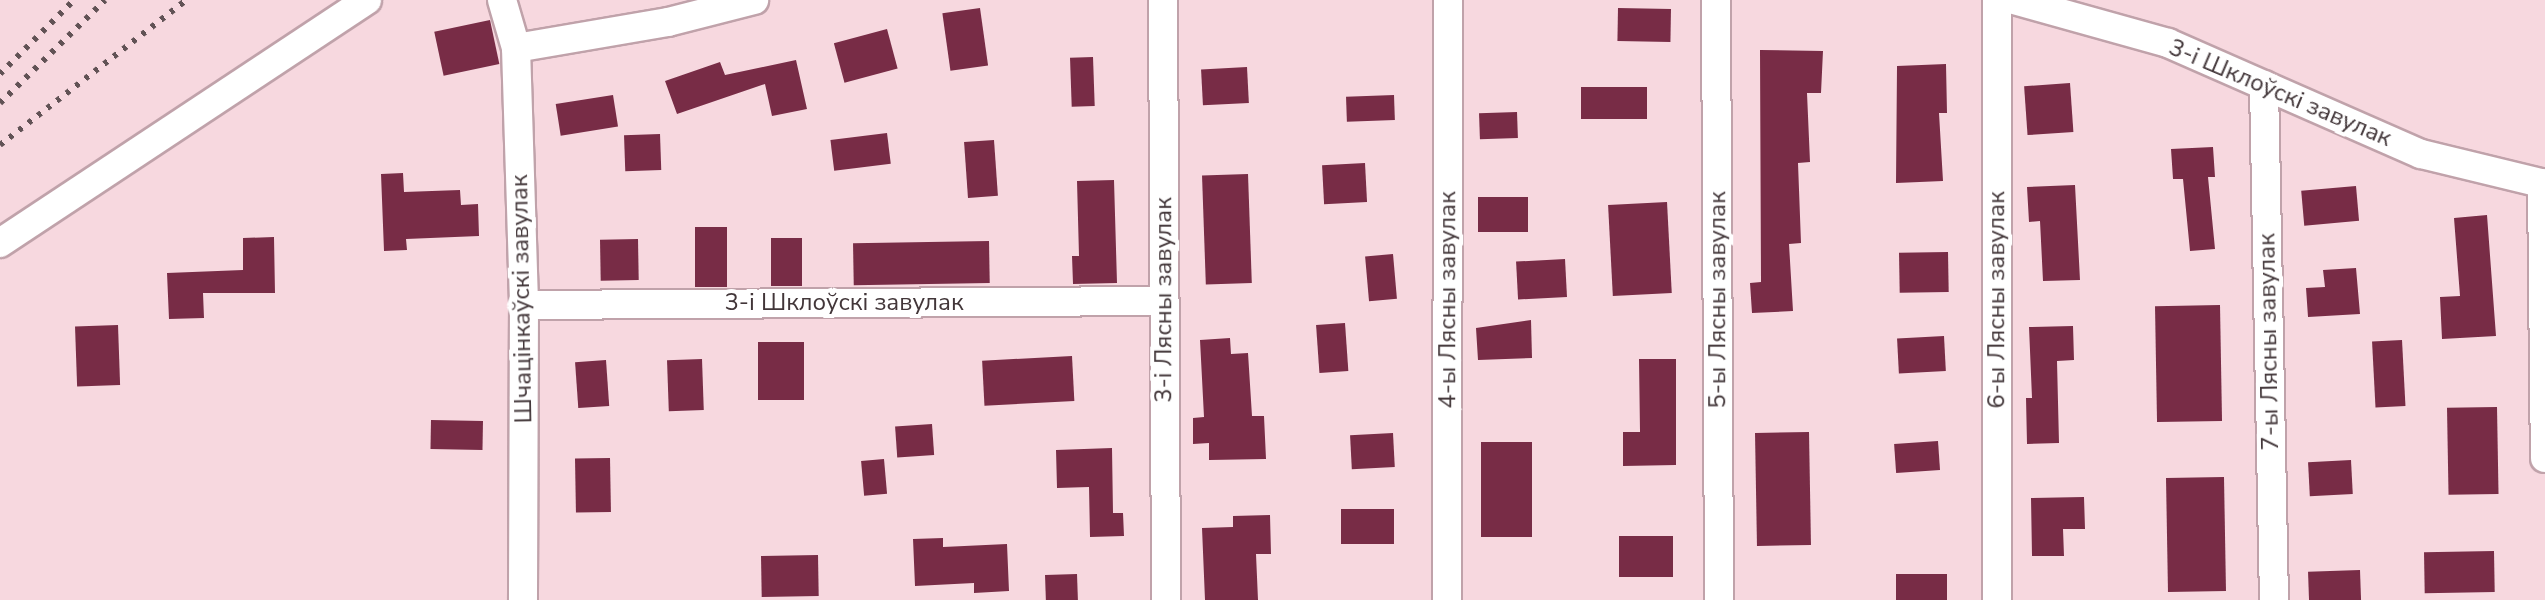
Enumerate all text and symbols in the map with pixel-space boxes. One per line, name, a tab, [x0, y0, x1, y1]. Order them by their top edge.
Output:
street label: 3-і Шклоўскі завулак	[2164, 33, 2396, 153]
street label: Шчацінкаўскі завулак	[505, 174, 539, 424]
street label: 4-ы Лясны завулак	[1434, 191, 1462, 409]
street label: 5-ы Лясны завулак	[1704, 191, 1732, 409]
street label: 6-ы Лясны завулак	[1983, 191, 2011, 409]
street label: 3-і Лясны завулак	[1150, 197, 1178, 403]
street label: 7-ы Лясны завулак	[2253, 233, 2285, 451]
street label: 3-і Шклоўскі завулак	[724, 289, 964, 317]

